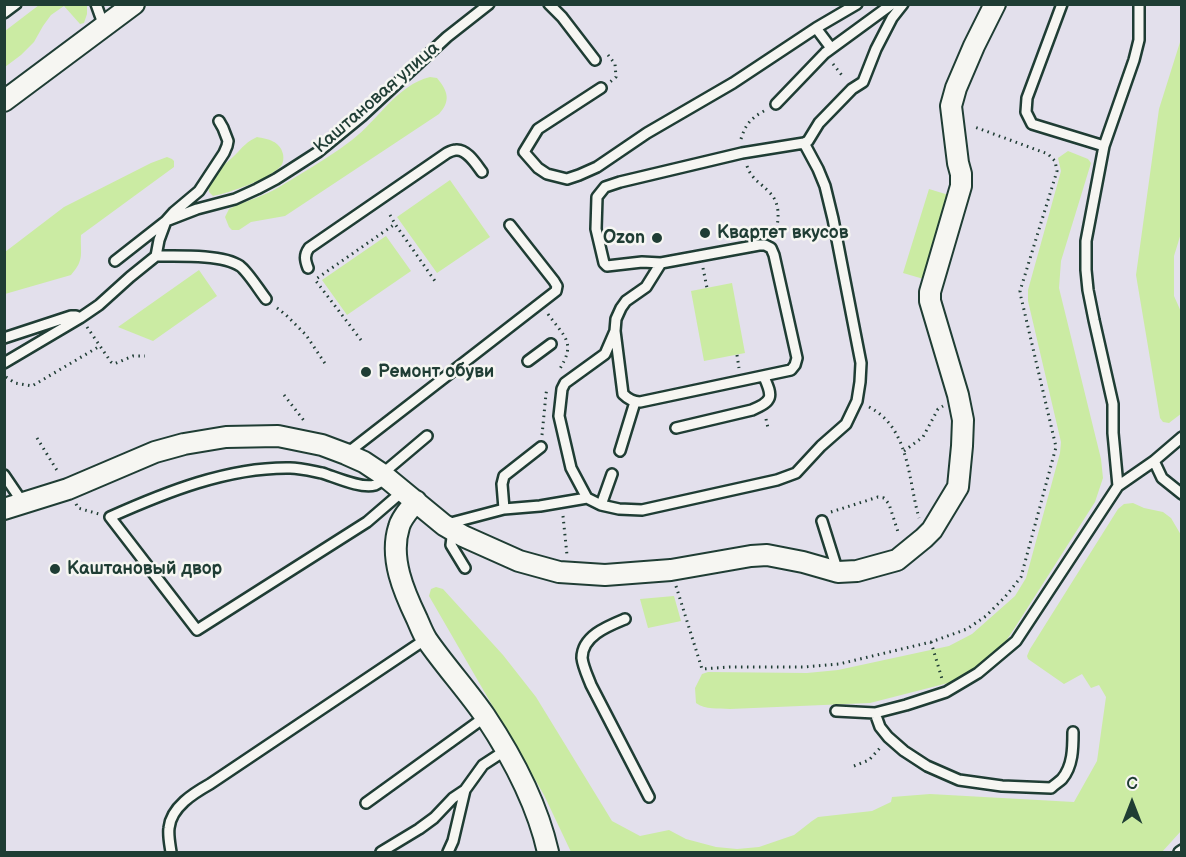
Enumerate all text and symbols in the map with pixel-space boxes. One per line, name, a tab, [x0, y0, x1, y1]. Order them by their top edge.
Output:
street label: Каштановая улица	[310, 38, 444, 158]
place label: Квартет вкусов	[717, 222, 849, 244]
marker: Квартет вкусов	[698, 226, 712, 240]
place label: Ozon	[603, 227, 645, 249]
marker: Ozon	[650, 231, 664, 245]
place label: Ремонт обуви	[378, 361, 494, 383]
marker: Ремонт обуви	[359, 365, 373, 379]
place label: Каштановый двор	[67, 558, 222, 580]
marker: Каштановый двор	[48, 562, 62, 576]
north arrow	[1102, 773, 1162, 833]
text: С	[1126, 775, 1138, 794]

